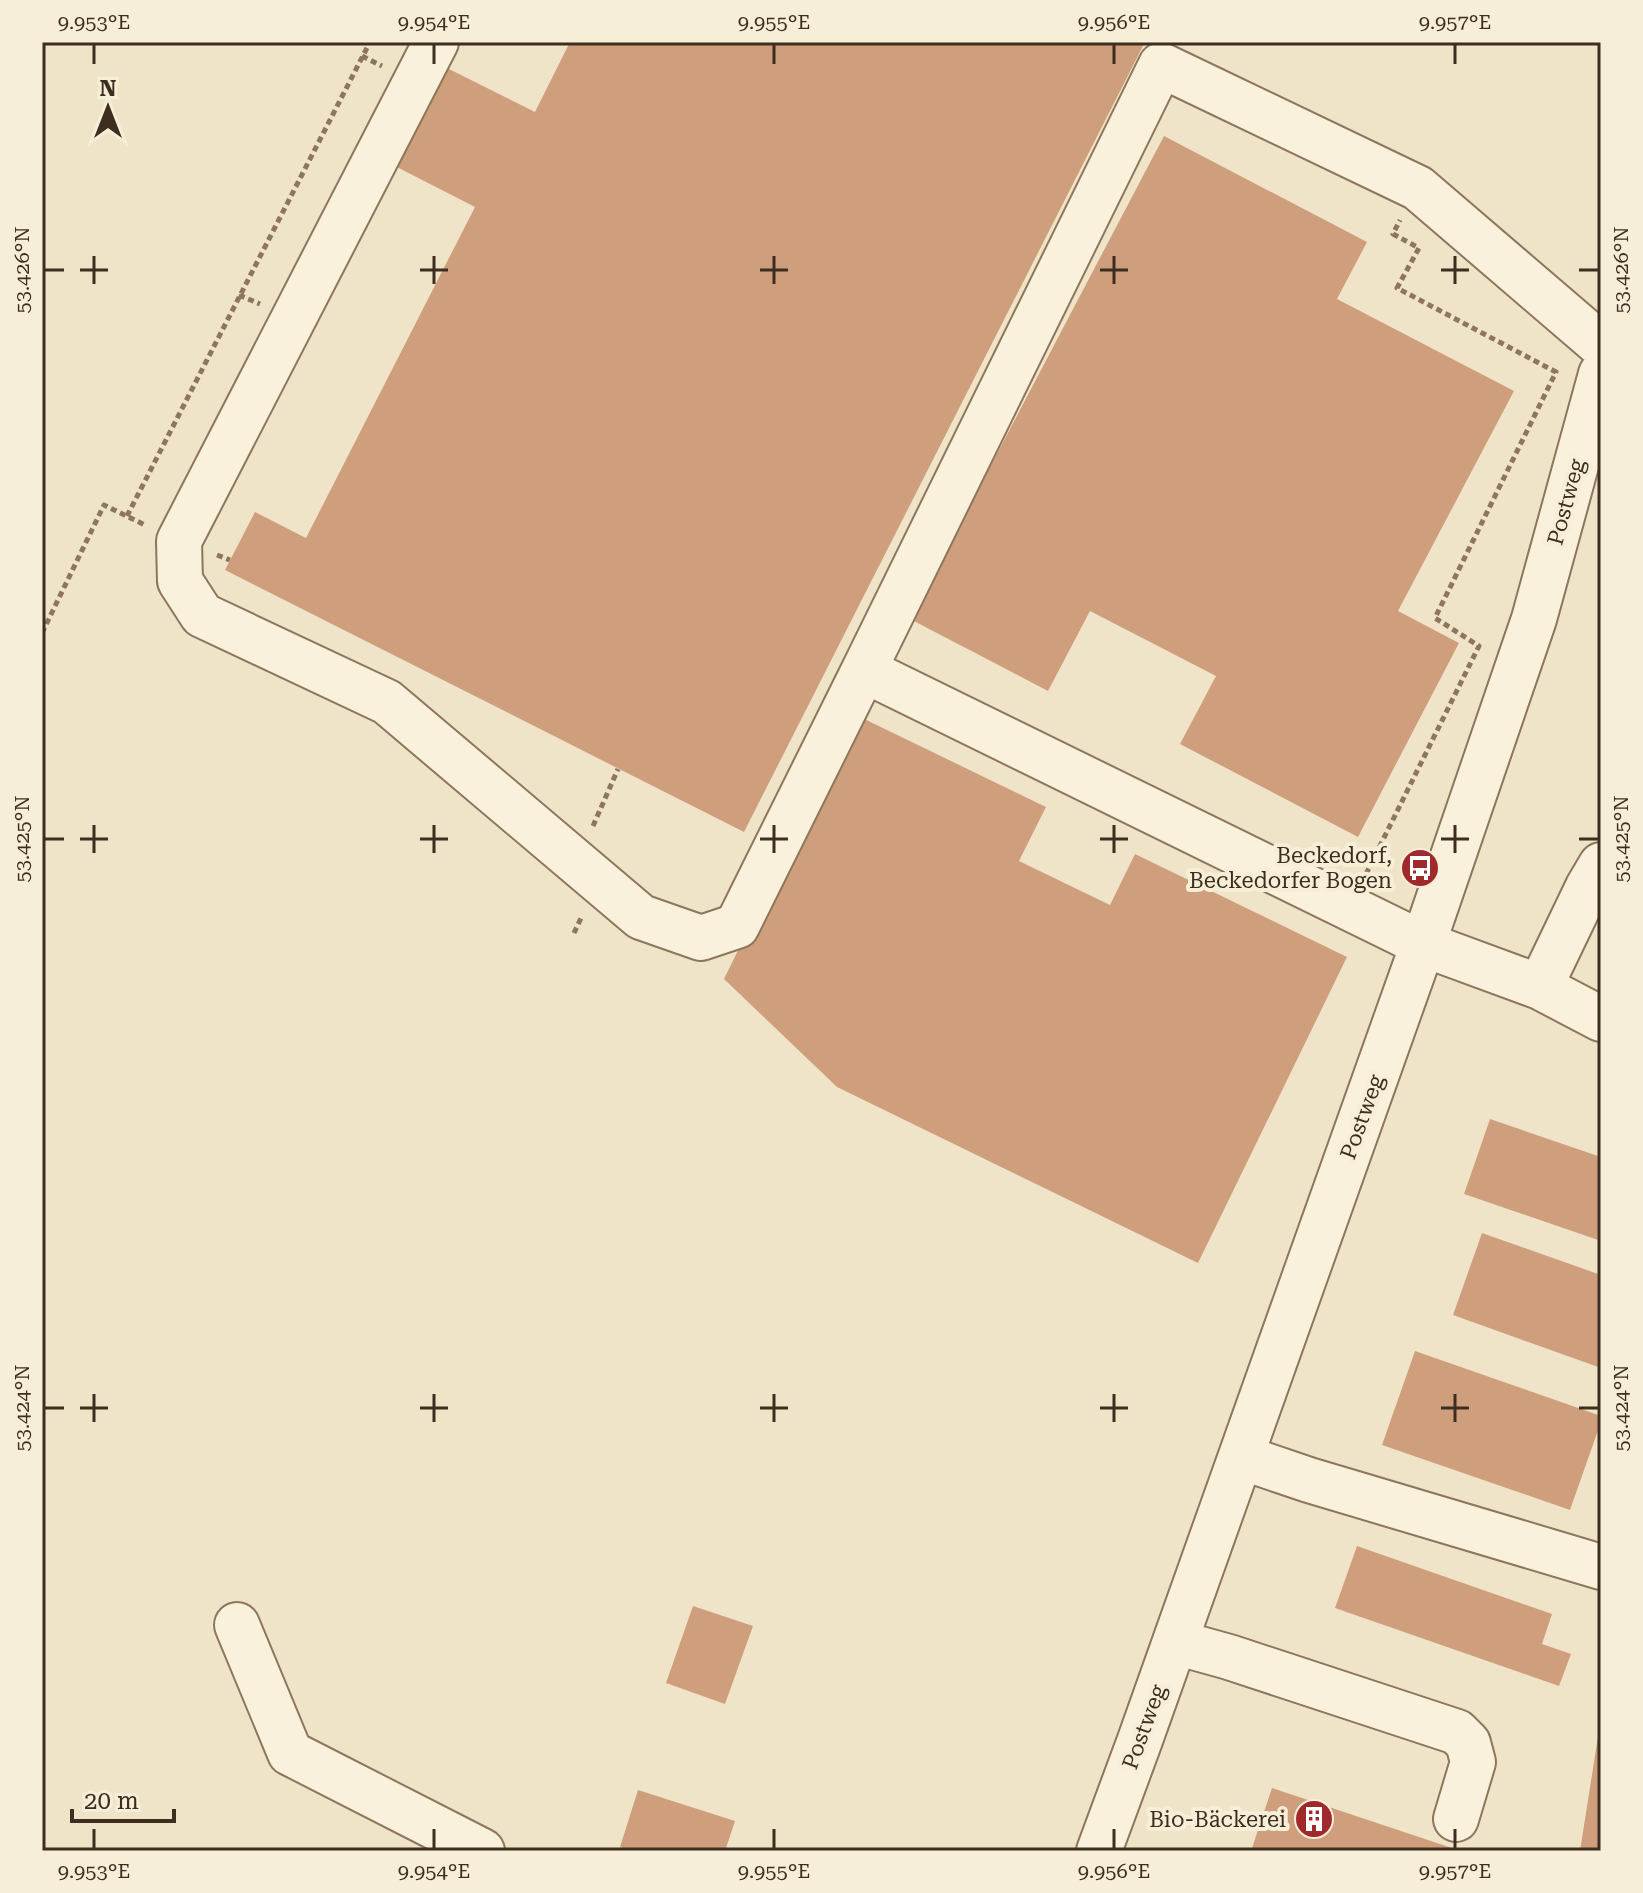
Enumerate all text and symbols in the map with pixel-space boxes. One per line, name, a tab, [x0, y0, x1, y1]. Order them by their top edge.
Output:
text: 9.953°E	[58, 10, 130, 34]
text: 9.954°E	[398, 10, 470, 34]
text: 9.955°E	[738, 10, 810, 34]
text: 9.956°E	[1078, 10, 1150, 34]
text: 9.957°E	[1419, 10, 1491, 34]
north arrow	[68, 68, 148, 148]
text: N	[100, 76, 117, 101]
text: 53.426°N	[10, 227, 34, 313]
text: 53.426°N	[1609, 227, 1633, 313]
street label: Postweg	[1543, 456, 1590, 548]
text: 53.425°N	[10, 796, 34, 882]
text: 53.425°N	[1609, 796, 1633, 882]
place label: Beckedorf, Beckedorfer Bogen	[1189, 843, 1392, 893]
bus stop icon: Beckedorf, Beckedorfer Bogen	[1399, 847, 1441, 889]
street label: Postweg	[1335, 1071, 1389, 1163]
text: 53.424°N	[10, 1365, 34, 1451]
text: 53.424°N	[1609, 1365, 1633, 1451]
street label: Postweg	[1117, 1681, 1171, 1773]
scale bar	[72, 1773, 174, 1823]
text: 20 m	[84, 1787, 139, 1815]
building icon: Bio-Bäckerei	[1293, 1798, 1335, 1840]
place label: Bio-Bäckerei	[1149, 1807, 1286, 1832]
text: 9.953°E	[58, 1859, 130, 1883]
text: 9.954°E	[398, 1859, 470, 1883]
text: 9.955°E	[738, 1859, 810, 1883]
text: 9.956°E	[1078, 1859, 1150, 1883]
text: 9.957°E	[1419, 1859, 1491, 1883]

